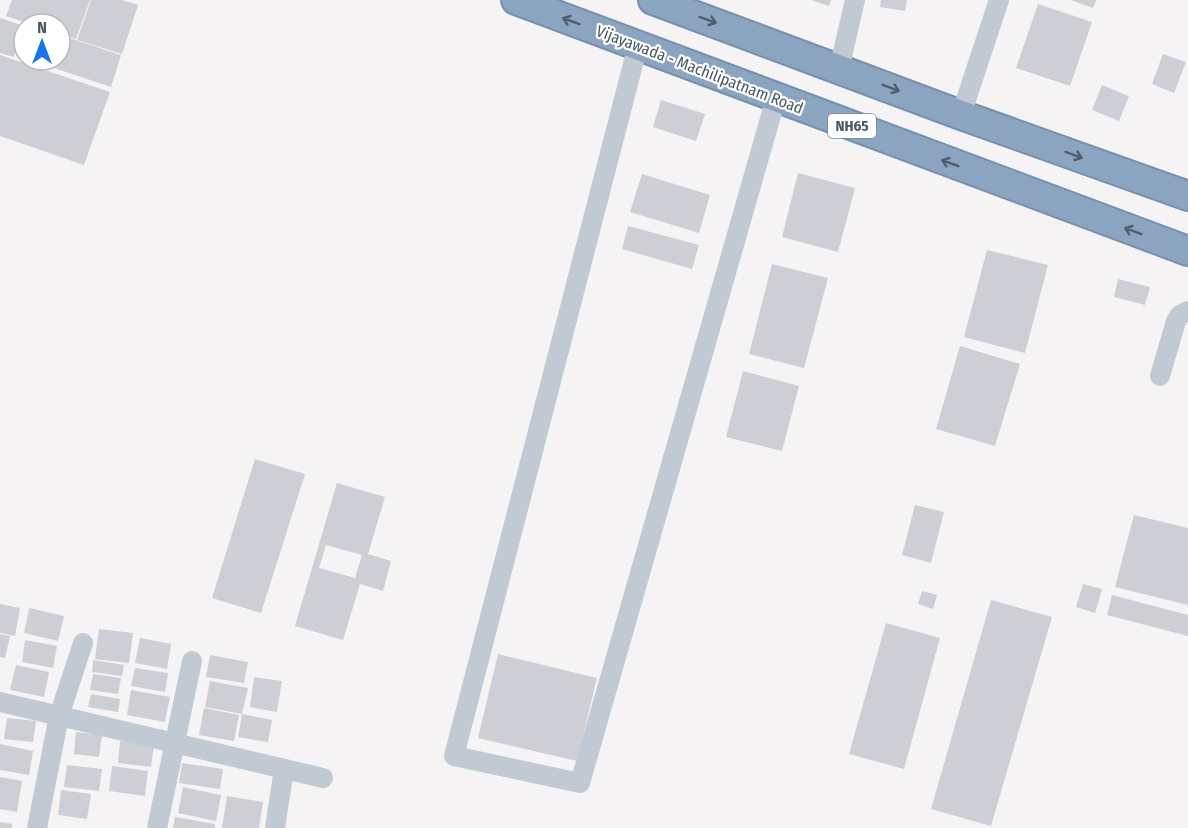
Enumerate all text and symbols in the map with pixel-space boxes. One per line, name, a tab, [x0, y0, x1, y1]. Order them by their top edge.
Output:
north arrow	[12, 12, 72, 72]
one-way arrow	[562, 14, 581, 25]
one-way arrow	[698, 16, 717, 27]
text: N	[37, 18, 47, 37]
street label: Vijayawada - Machilipatnam Road	[594, 21, 806, 118]
one-way arrow	[881, 84, 900, 95]
road number: NH65	[828, 114, 876, 138]
one-way arrow	[1065, 150, 1083, 161]
one-way arrow	[942, 157, 960, 168]
one-way arrow	[1124, 225, 1143, 236]

